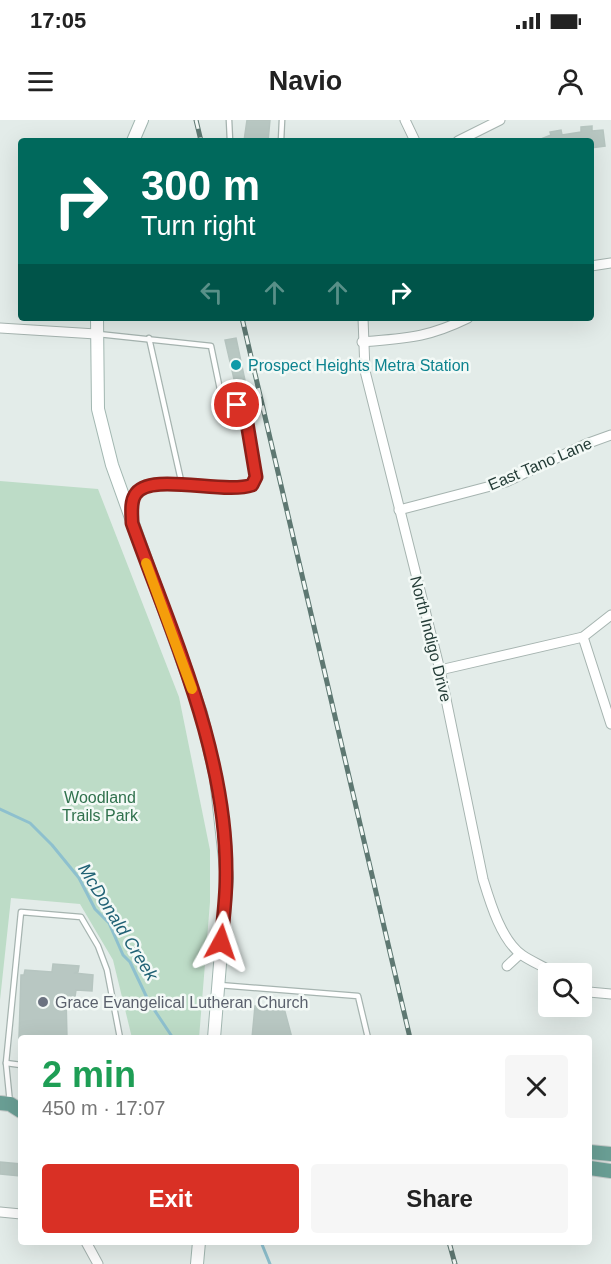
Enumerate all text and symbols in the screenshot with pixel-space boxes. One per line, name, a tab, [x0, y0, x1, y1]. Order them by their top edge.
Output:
text: 17:05	[30, 8, 86, 33]
icon: menu	[24, 65, 57, 98]
icon: person	[554, 65, 587, 98]
text: Navio	[269, 66, 342, 96]
icon: right	[42, 162, 120, 240]
text: 300 m	[141, 162, 260, 209]
text: Turn right	[141, 211, 256, 241]
icon: left	[195, 276, 228, 309]
icon: ahead	[258, 276, 291, 309]
icon: ahead	[321, 276, 354, 309]
icon: right	[384, 276, 417, 309]
place label: Prospect Heights Metra Station	[248, 357, 469, 374]
marker: Prospect Heights Metra Station	[229, 358, 243, 372]
pin	[211, 379, 262, 430]
icon: arrive	[220, 388, 253, 421]
street label: East Tano Lane	[486, 434, 594, 493]
street label: North Indigo Drive	[407, 574, 455, 704]
park label: Woodland Trails Park	[62, 789, 139, 824]
water label: McDonald Creek	[74, 860, 163, 985]
position arrow	[189, 910, 253, 974]
map controls	[538, 963, 592, 1017]
button: search	[538, 963, 592, 1017]
place label: Grace Evangelical Lutheran Church	[55, 994, 308, 1011]
marker: Grace Evangelical Lutheran Church	[36, 995, 50, 1009]
text: 2 min	[42, 1054, 136, 1095]
button: close	[505, 1055, 568, 1118]
text: 450 m · 17:07	[42, 1097, 165, 1119]
button: Exit	[42, 1164, 299, 1233]
button: Share	[311, 1164, 568, 1233]

